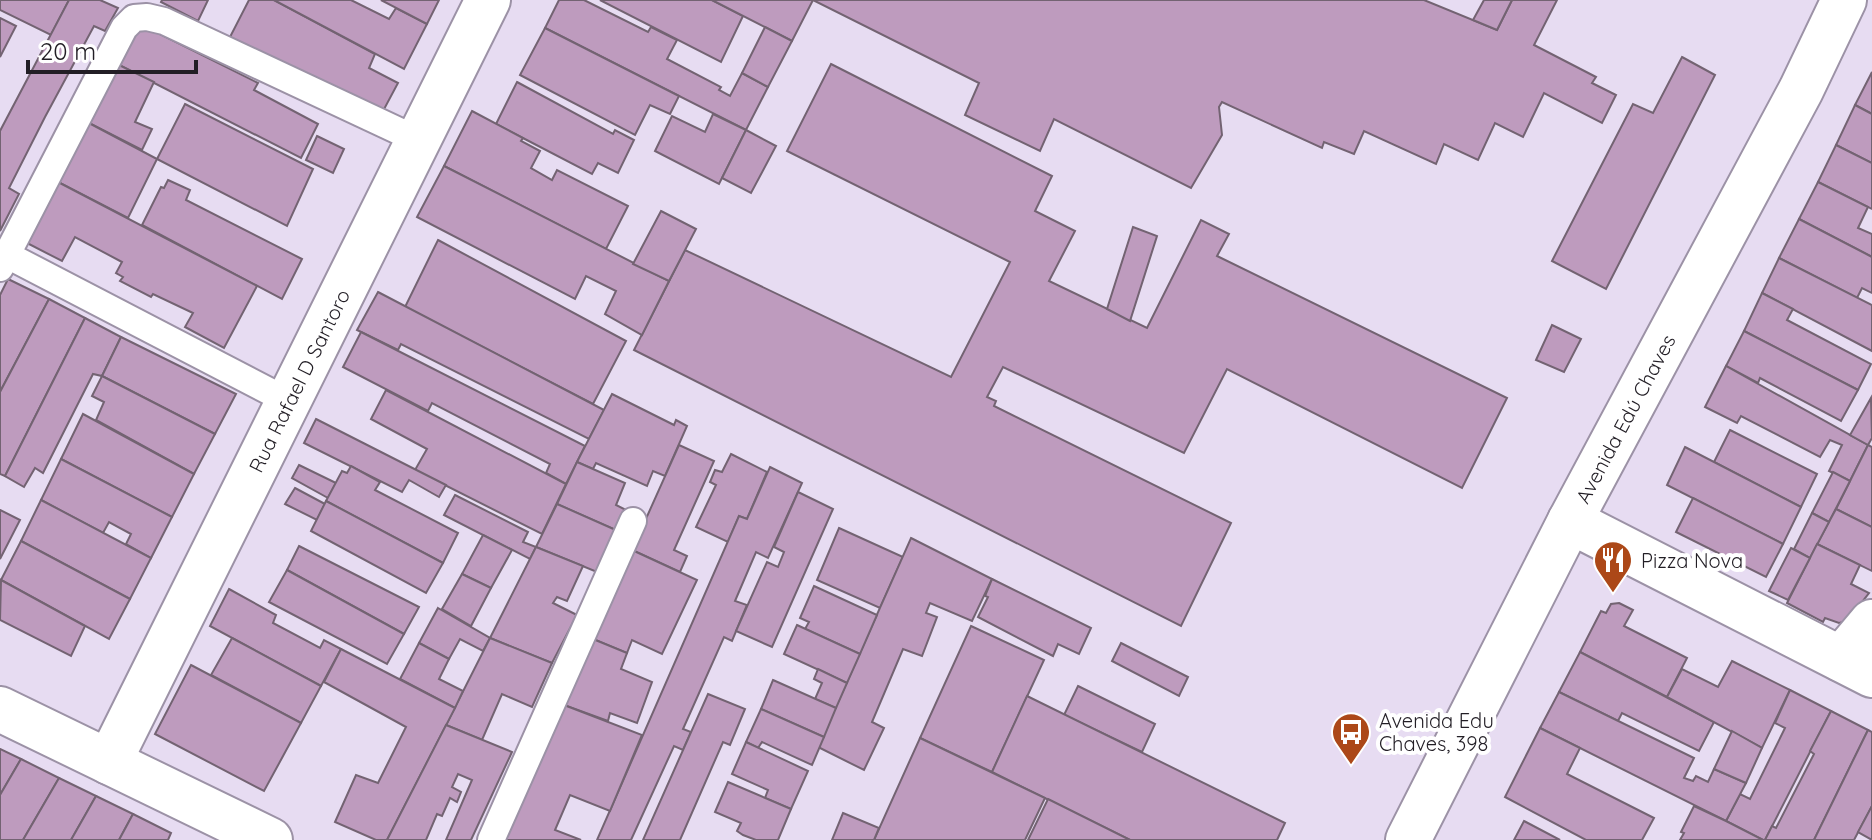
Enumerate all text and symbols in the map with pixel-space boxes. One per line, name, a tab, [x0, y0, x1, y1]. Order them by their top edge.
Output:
scale bar	[28, 24, 196, 74]
text: 20 m	[40, 36, 96, 66]
street label: Rua Rafael D Santoro	[243, 285, 355, 476]
street label: Avenida Edú Chaves	[1570, 330, 1680, 507]
restaurant icon: Pizza Nova	[1592, 539, 1634, 594]
place label: Pizza Nova	[1641, 548, 1743, 573]
place label: Avenida Edu Chaves, 398	[1379, 708, 1494, 756]
bus stop icon: Avenida Edu Chaves, 398	[1330, 711, 1372, 766]

